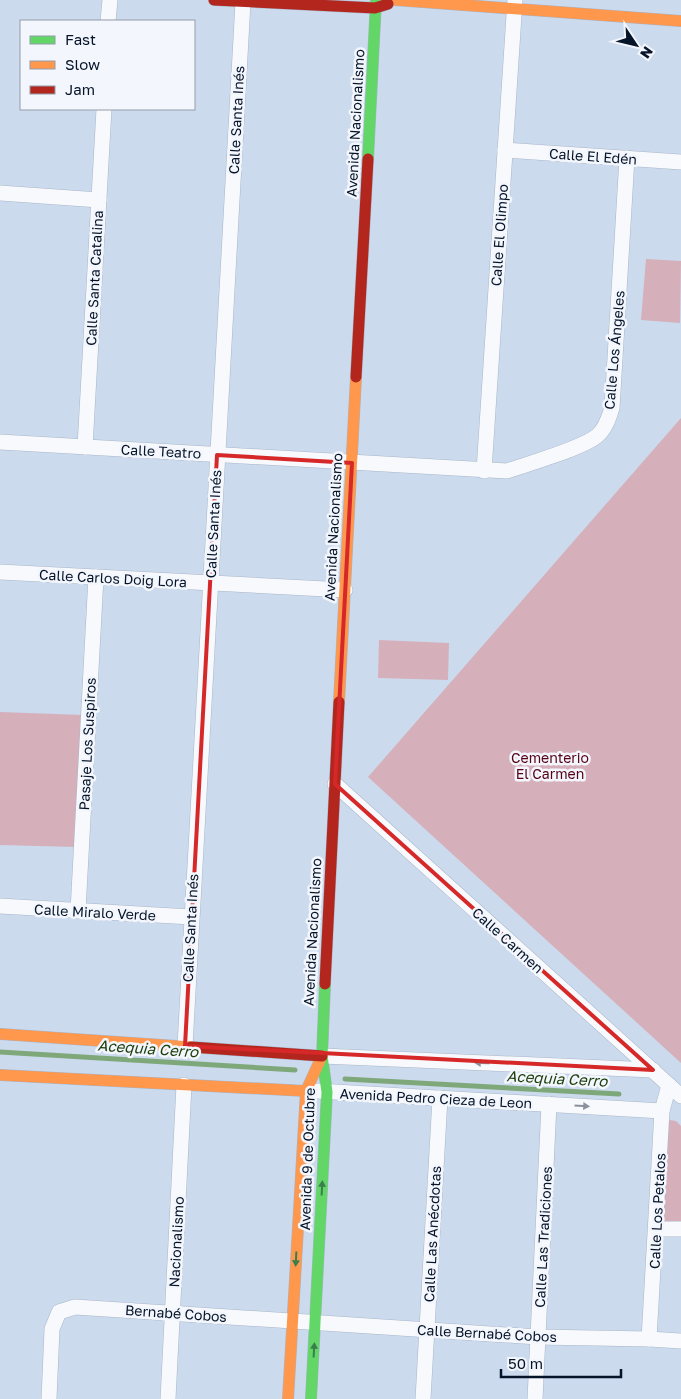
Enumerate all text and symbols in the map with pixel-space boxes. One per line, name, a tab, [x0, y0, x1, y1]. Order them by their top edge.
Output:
legend	[20, 20, 195, 110]
north arrow	[611, 20, 661, 70]
text: Fast	[65, 30, 96, 48]
text: N	[637, 44, 657, 62]
street label: Avenida Nacionalismo	[343, 49, 367, 197]
text: Slow	[65, 55, 100, 73]
street label: Calle Santa Inés	[225, 65, 247, 175]
text: Jam	[65, 80, 95, 98]
street label: Calle El Edén	[548, 144, 638, 168]
street label: Calle El Olimpo	[487, 183, 511, 287]
street label: Calle Santa Catalina	[82, 210, 106, 346]
street label: Calle Los Ángeles	[600, 290, 628, 410]
street label: Calle Teatro	[120, 440, 202, 462]
street label: Avenida Nacionalismo	[321, 453, 345, 601]
street label: Calle Santa Inés	[202, 469, 224, 579]
street label: Calle Carlos Doig Lora	[39, 566, 187, 590]
street label: Pasaje Los Suspiros	[75, 677, 99, 811]
park label: Cementerio El Carmen	[511, 749, 589, 782]
street label: Avenida Nacionalismo	[300, 858, 324, 1006]
street label: Calle Santa Inés	[179, 873, 201, 983]
street label: Calle Miralo Verde	[34, 900, 156, 924]
street label: Calle Carmen	[469, 904, 547, 976]
water label: Acequia Cerro	[97, 1036, 200, 1061]
one-way arrow	[473, 1058, 489, 1066]
water label: Acequia Cerro	[506, 1066, 609, 1090]
street label: Avenida Pedro Cieza de Leon	[339, 1084, 533, 1112]
street label: Avenida 9 de Octubre	[296, 1087, 318, 1231]
one-way arrow	[574, 1103, 590, 1111]
street label: Calle Los Petalos	[645, 1153, 669, 1269]
street label: Calle Las Anécdotas	[420, 1165, 444, 1303]
street label: Calle Las Tradiciones	[531, 1166, 555, 1308]
one-way arrow	[318, 1180, 326, 1196]
street label: Nacionalismo	[165, 1196, 187, 1288]
one-way arrow	[292, 1251, 300, 1267]
street label: Bernabé Cobos	[125, 1301, 227, 1325]
street label: Calle Bernabé Cobos	[417, 1321, 557, 1345]
one-way arrow	[310, 1342, 318, 1358]
scale bar	[501, 1346, 621, 1378]
text: 50 m	[508, 1354, 543, 1372]

